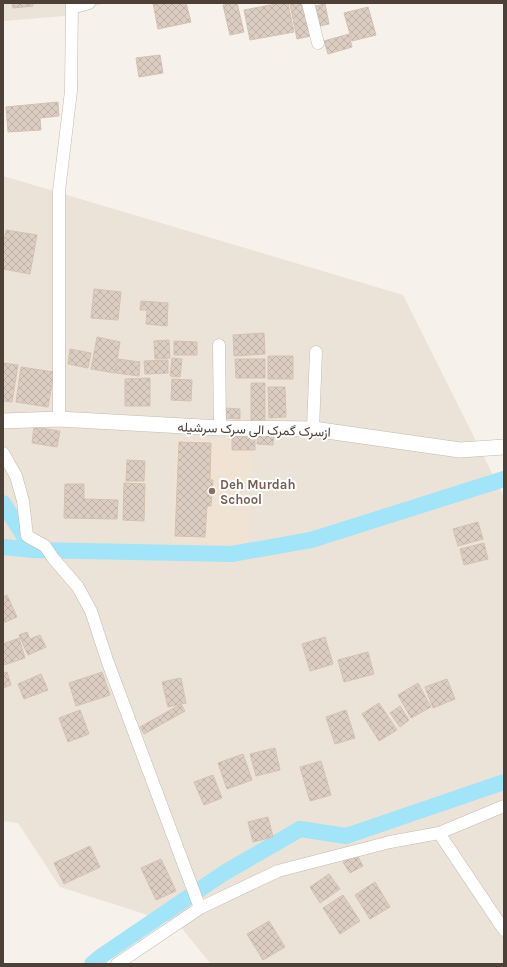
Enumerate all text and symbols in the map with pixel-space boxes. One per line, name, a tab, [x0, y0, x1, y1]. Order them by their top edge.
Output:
street label: ازسرک گمرک الی سرک سرشیله	[177, 419, 331, 441]
place label: Deh Murdah School	[220, 477, 296, 507]
marker: Deh Murdah School	[207, 486, 217, 496]

